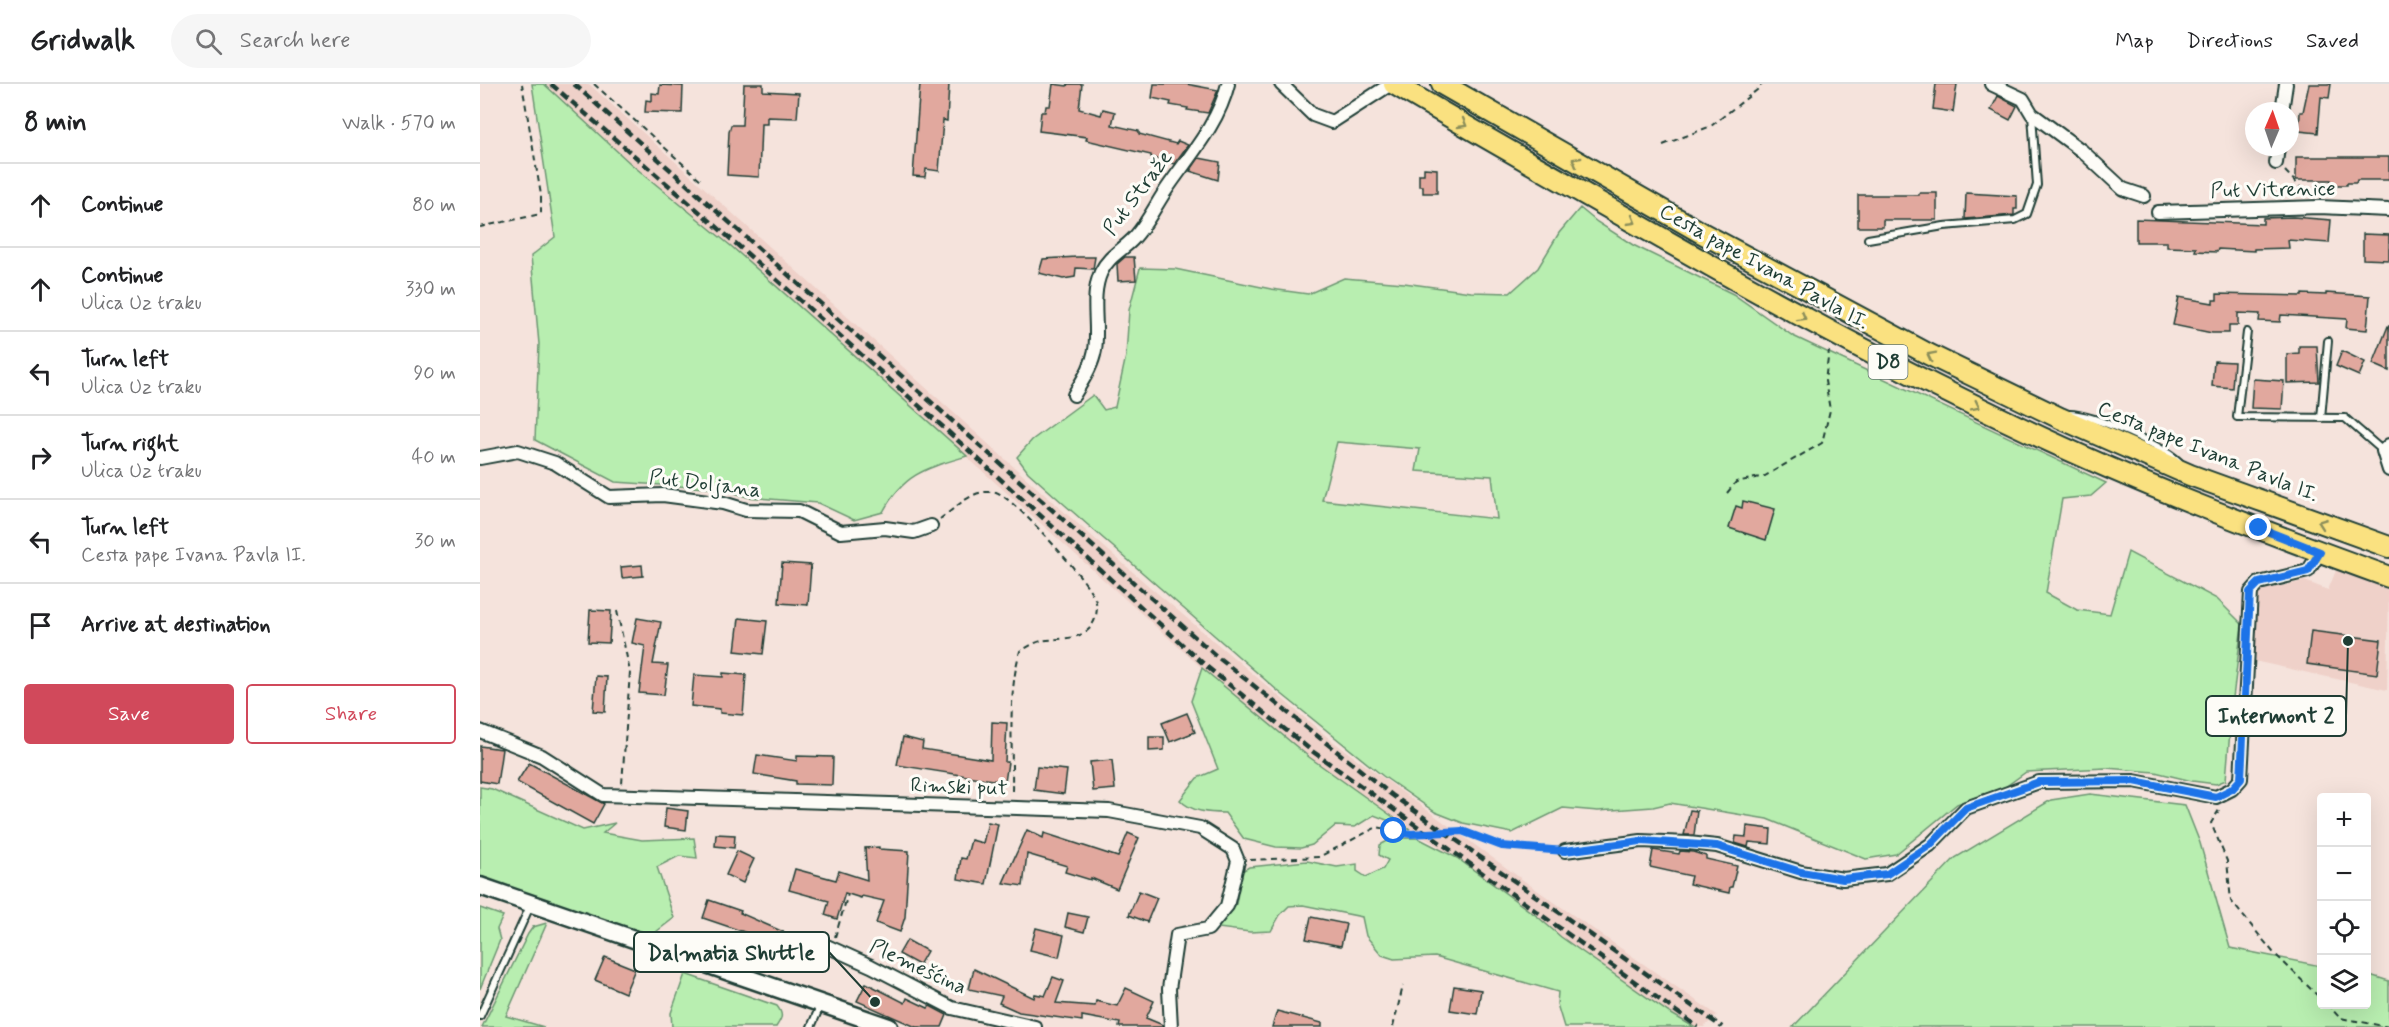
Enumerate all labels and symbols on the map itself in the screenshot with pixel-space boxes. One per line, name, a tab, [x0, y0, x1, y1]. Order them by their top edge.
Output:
north arrow	[2245, 102, 2299, 156]
one-way arrow	[1457, 117, 1467, 129]
street label: Put Straže	[1097, 145, 1179, 241]
one-way arrow	[1572, 157, 1582, 168]
street label: Put Vitrenice	[2210, 175, 2336, 205]
street label: Cesta pape Ivana Pavla II.	[1654, 198, 1874, 336]
one-way arrow	[1626, 214, 1636, 226]
one-way arrow	[1796, 310, 1807, 321]
road number: D8	[1868, 345, 1908, 379]
one-way arrow	[1926, 351, 1937, 363]
street label: Cesta pape Ivana Pavla II.	[2093, 395, 2323, 509]
one-way arrow	[1969, 399, 1980, 410]
street label: Put Doljana	[647, 463, 763, 505]
route end	[2245, 514, 2271, 540]
one-way arrow	[2317, 518, 2328, 530]
callout: Intermont 2	[2206, 696, 2346, 736]
text: Intermont 2	[2218, 703, 2334, 731]
street label: Rimski put	[910, 771, 1008, 803]
route start	[1380, 817, 1406, 843]
callout: Dalmatia Shuttle	[634, 932, 829, 972]
street label: Plemešćina	[865, 932, 971, 1002]
text: Dalmatia Shuttle	[647, 940, 815, 968]

